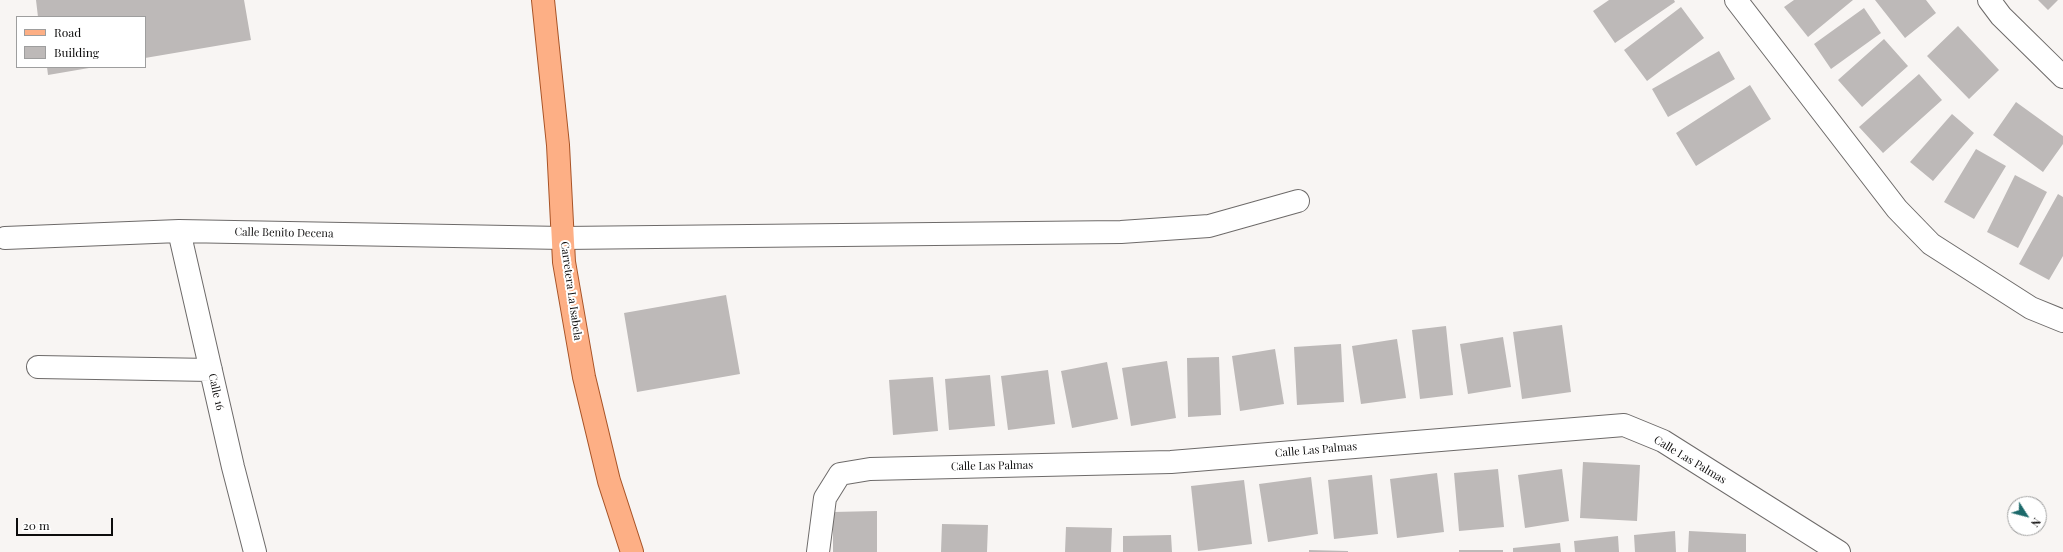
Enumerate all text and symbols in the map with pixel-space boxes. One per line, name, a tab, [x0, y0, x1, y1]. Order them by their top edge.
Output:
legend	[16, 16, 146, 68]
text: Road	[54, 24, 81, 40]
text: Building	[54, 44, 99, 60]
street label: Calle Benito Decena	[234, 226, 334, 240]
street label: Carretera La Isabela	[558, 241, 584, 341]
street label: Calle 16	[205, 372, 227, 412]
street label: Calle Las Palmas	[1651, 433, 1729, 487]
street label: Calle Las Palmas	[1274, 440, 1358, 460]
street label: Calle Las Palmas	[951, 459, 1033, 473]
north arrow	[2007, 496, 2047, 536]
scale bar	[18, 510, 115, 536]
text: N	[2028, 515, 2045, 530]
text: 20 m	[23, 517, 50, 533]

